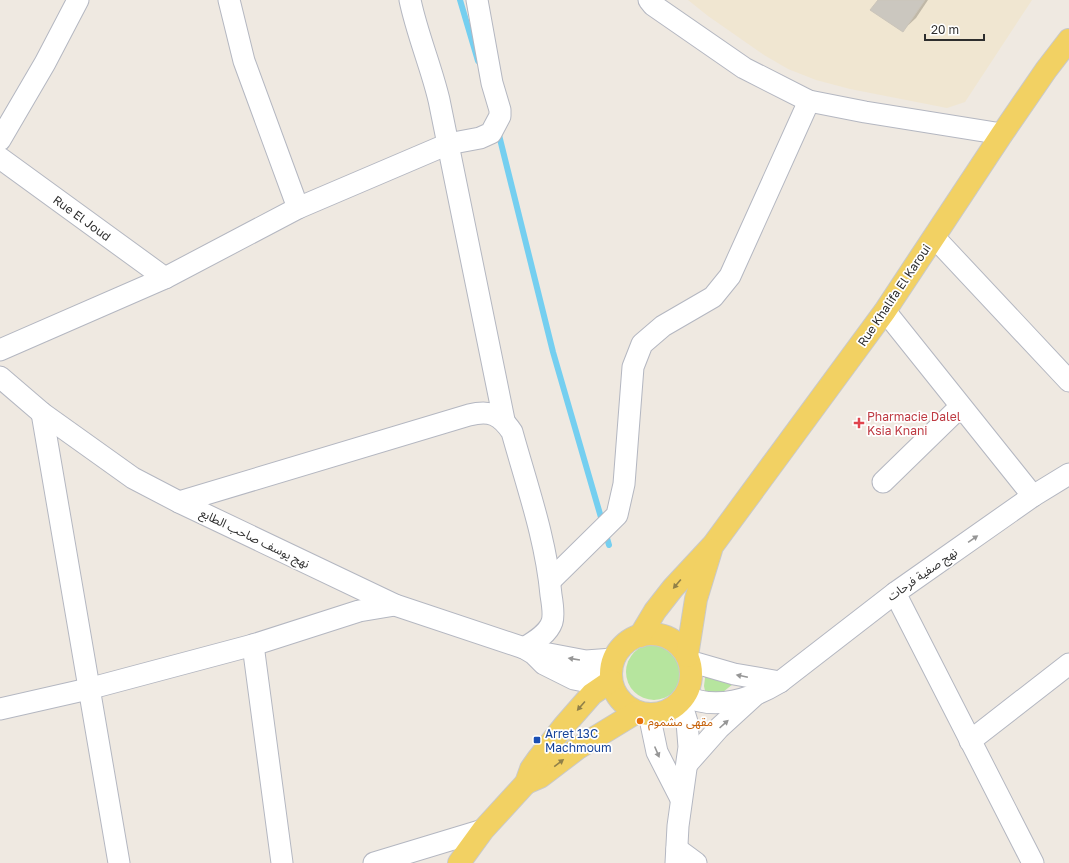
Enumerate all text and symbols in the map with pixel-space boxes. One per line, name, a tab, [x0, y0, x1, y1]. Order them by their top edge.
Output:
scale bar	[925, 16, 984, 42]
text: 20 m	[931, 22, 959, 37]
street label: Rue El Joud	[50, 192, 114, 244]
street label: Rue Khalifa El Karoui	[854, 241, 934, 349]
place label: Pharmacie Dalel Ksia Knani	[867, 409, 961, 438]
marker: Pharmacie Dalel Ksia Knani	[854, 418, 864, 428]
street label: نهج يوسف صاحب الطابع	[197, 505, 312, 573]
one-way arrow	[967, 535, 978, 543]
street label: نهج صفية فرحات	[884, 544, 961, 605]
one-way arrow	[672, 578, 681, 589]
one-way arrow	[568, 656, 580, 662]
one-way arrow	[736, 672, 748, 678]
one-way arrow	[577, 700, 586, 711]
place label: مقهى مشموم	[648, 714, 713, 731]
marker: مقهى مشموم	[635, 716, 645, 726]
one-way arrow	[718, 719, 729, 728]
place label: Arret 13C Machmoum	[545, 726, 612, 755]
marker: Arret 13C Machmoum	[532, 735, 542, 745]
one-way arrow	[655, 747, 661, 759]
one-way arrow	[553, 759, 564, 767]

